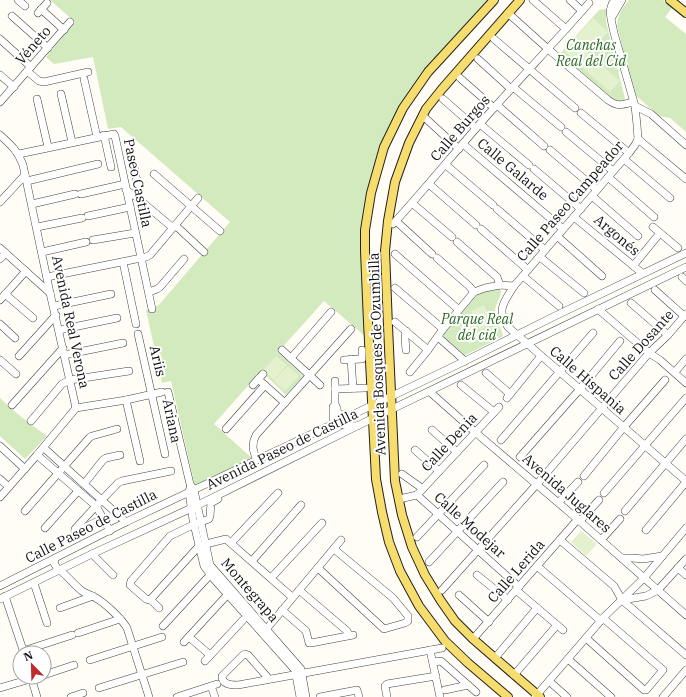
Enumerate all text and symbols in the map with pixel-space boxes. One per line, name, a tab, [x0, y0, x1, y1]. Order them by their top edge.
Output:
street label: Véneto	[11, 22, 55, 68]
park label: Canchas Real del Cid	[555, 36, 626, 70]
street label: Calle Burgos	[426, 91, 494, 165]
street label: Calle Galarde	[474, 134, 552, 204]
street label: Calle Paseo Campeador	[513, 136, 628, 265]
street label: Paseo Castilla	[120, 137, 156, 229]
street label: Argonés	[590, 211, 644, 260]
street label: Avenida Bosques de Ozumbilla	[364, 252, 390, 456]
street label: Avenida Real Verona	[48, 254, 94, 390]
street label: Calle Dosante	[604, 306, 678, 384]
park label: Parque Real del cid	[440, 310, 514, 344]
street label: Calle Hispania	[546, 342, 630, 418]
street label: Ariis	[146, 344, 170, 379]
street label: Ariana	[159, 397, 185, 445]
street label: Avenida Paseo de Castilla	[203, 404, 361, 494]
street label: Calle Denia	[417, 408, 481, 475]
street label: Avenida Juglares	[519, 450, 615, 537]
street label: Calle Paseo de Castilla	[22, 485, 160, 567]
street label: Calle Modejar	[431, 488, 510, 562]
street label: Calle Lerida	[484, 535, 549, 606]
street label: Montegrapa	[217, 554, 283, 626]
north arrow	[12, 645, 52, 685]
text: N	[21, 648, 35, 664]

